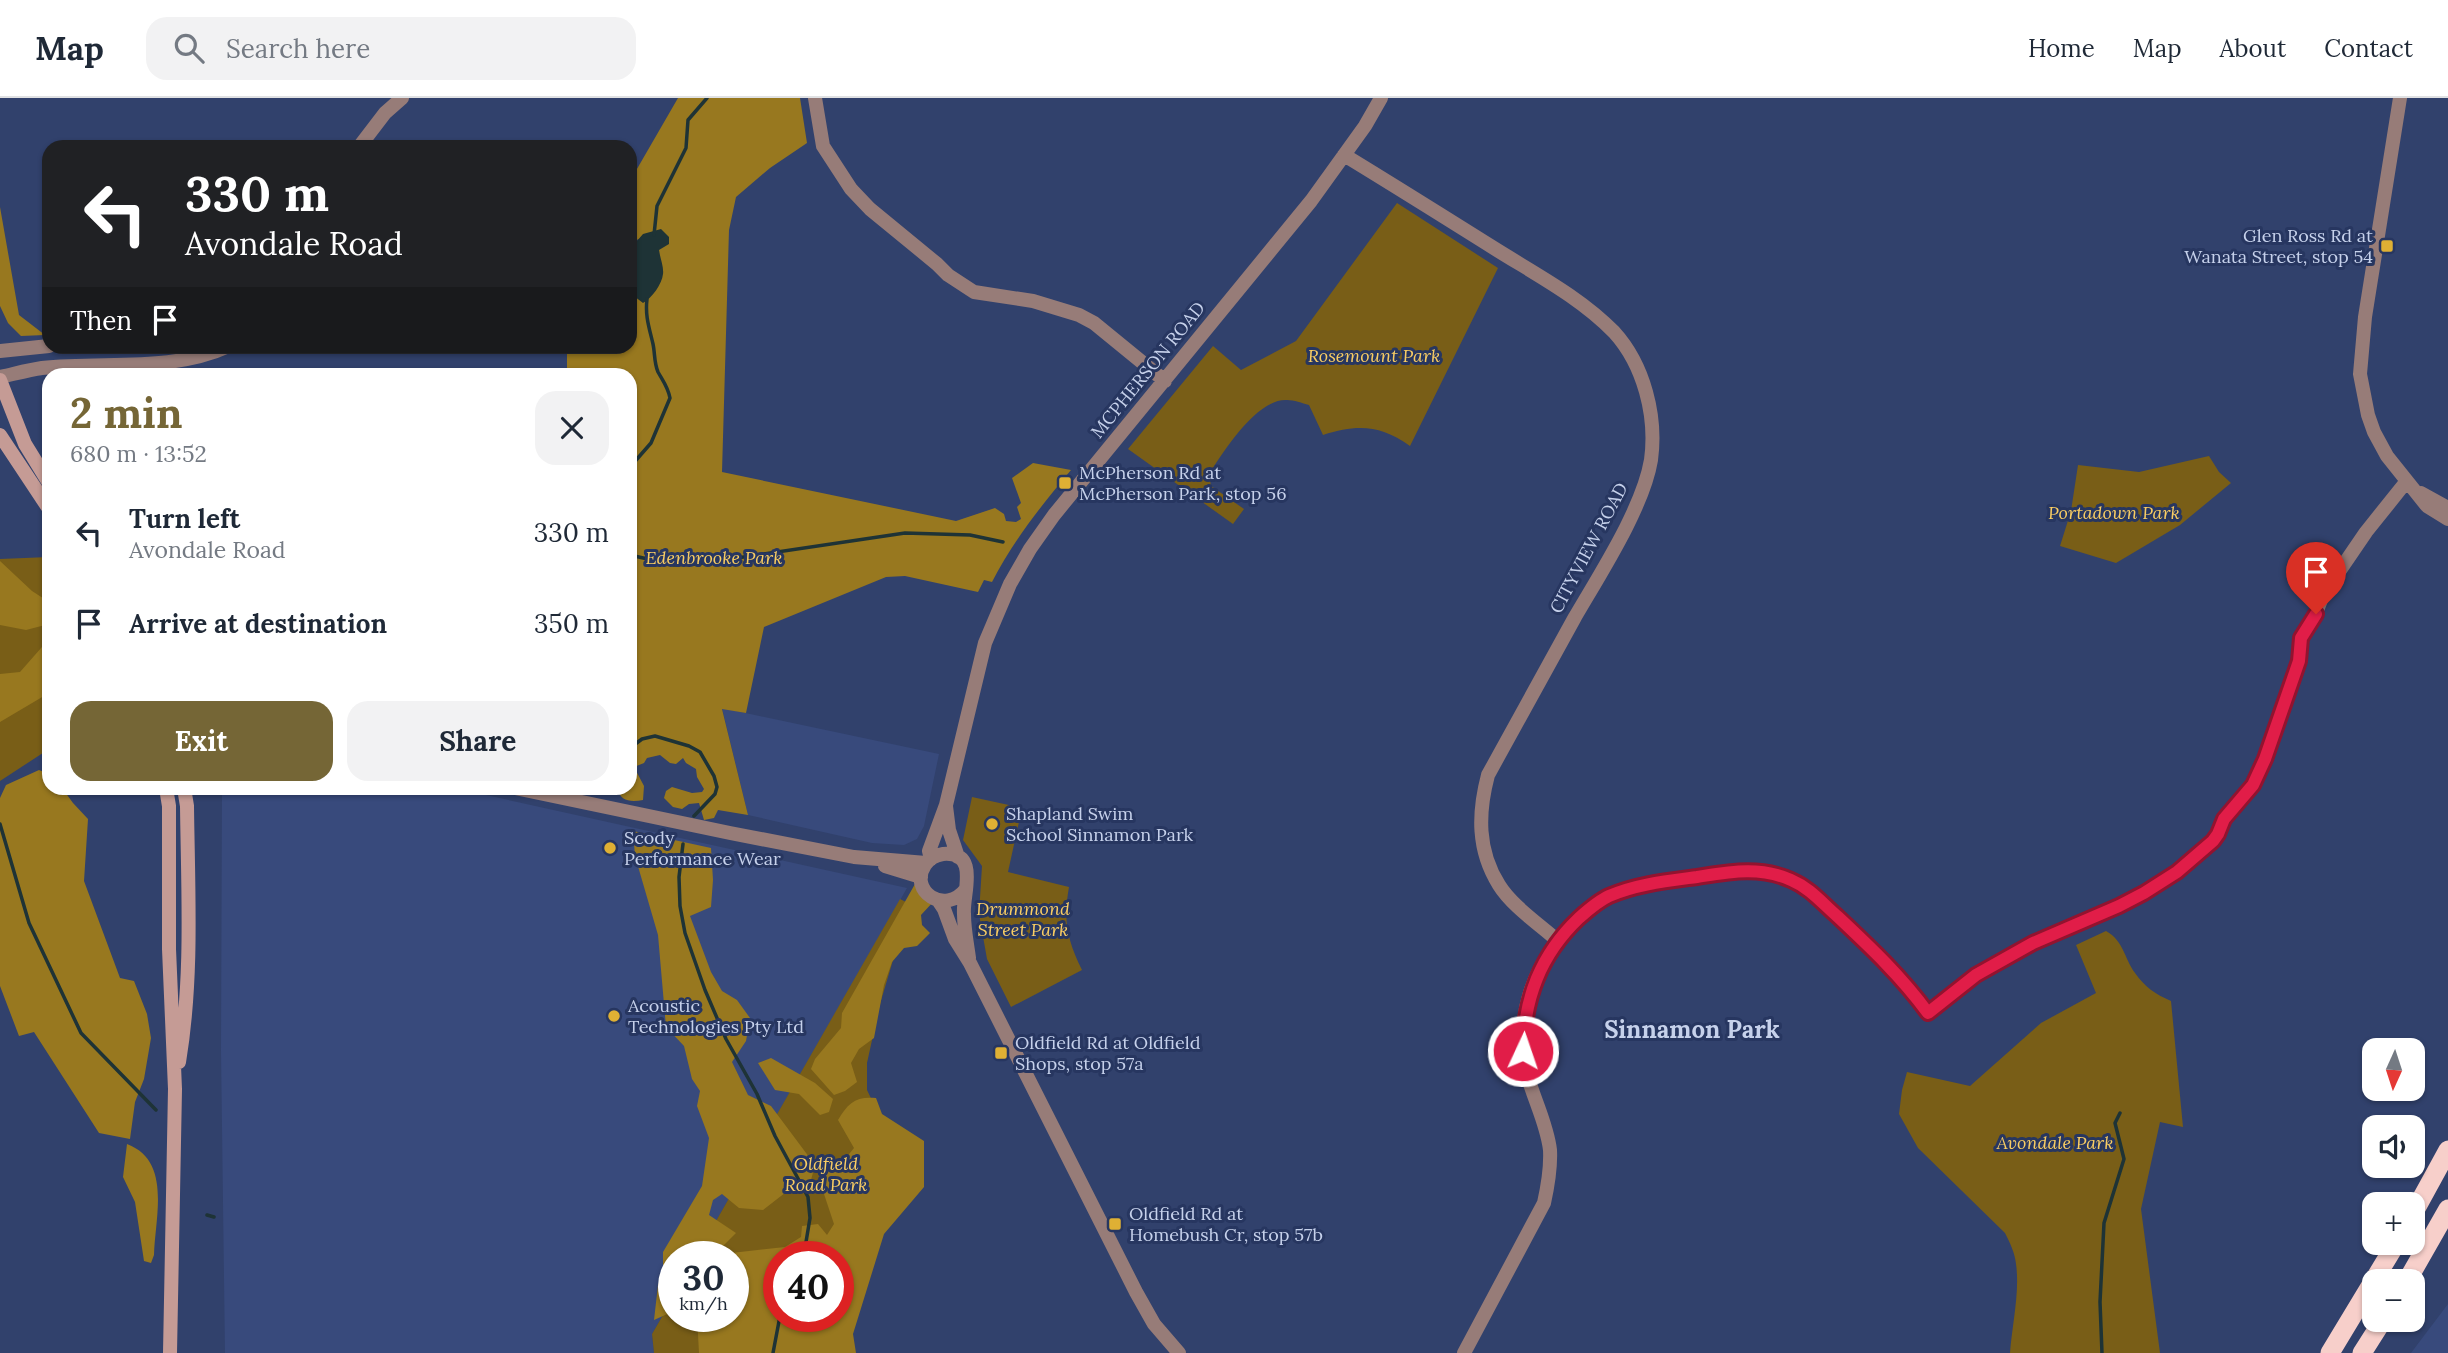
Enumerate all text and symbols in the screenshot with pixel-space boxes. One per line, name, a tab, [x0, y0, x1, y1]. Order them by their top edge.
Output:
search box	[146, 17, 636, 80]
text: Map	[35, 27, 104, 69]
icon: search	[170, 29, 208, 67]
text: Search here	[226, 32, 370, 65]
text: Home	[2028, 33, 2095, 64]
text: Map	[2133, 33, 2182, 64]
text: About	[2220, 33, 2286, 64]
text: Contact	[2324, 33, 2413, 64]
text: 330 m	[185, 162, 329, 224]
icon: left	[70, 168, 161, 259]
text: Avondale Road	[185, 223, 403, 264]
place label: Glen Ross Rd at Wanata Street, stop 54	[2184, 224, 2373, 268]
marker: Glen Ross Rd at Wanata Street, stop 54	[2379, 238, 2395, 254]
street label: MCPHERSON ROAD	[1085, 297, 1210, 443]
icon: arrive	[146, 301, 184, 339]
text: Then	[70, 304, 132, 337]
park label: Rosemount Park	[1308, 344, 1440, 367]
text: 2 min	[70, 386, 183, 440]
button: close	[535, 391, 609, 465]
text: 680 m · 13:52	[70, 439, 207, 468]
place label: McPherson Rd at McPherson Park, stop 56	[1079, 461, 1287, 505]
marker: McPherson Rd at McPherson Park, stop 56	[1057, 475, 1073, 491]
street label: CITYVIEW ROAD	[1544, 479, 1633, 617]
park label: Portadown Park	[2048, 501, 2180, 524]
text: Turn left	[129, 502, 240, 535]
icon: left	[70, 514, 108, 552]
text: 330 m	[534, 516, 609, 549]
text: Avondale Road	[129, 535, 286, 564]
pin	[2286, 542, 2346, 614]
park label: Edenbrooke Park	[645, 546, 783, 569]
icon: arrive	[2297, 553, 2335, 591]
icon: arrive	[70, 605, 108, 643]
text: Arrive at destination	[129, 607, 387, 640]
text: 350 m	[534, 607, 609, 640]
button: Exit	[70, 701, 333, 781]
button: Share	[347, 701, 609, 781]
place label: Shapland Swim School Sinnamon Park	[1006, 802, 1194, 846]
marker: Shapland Swim School Sinnamon Park	[984, 816, 1000, 832]
place label: Scody Performance Wear	[624, 826, 781, 870]
marker: Scody Performance Wear	[602, 840, 618, 856]
park label: Drummond Street Park	[976, 897, 1070, 941]
place label: Acoustic Technologies Pty Ltd	[627, 994, 804, 1038]
marker: Acoustic Technologies Pty Ltd	[606, 1008, 622, 1024]
position arrow	[1486, 1014, 1560, 1088]
district label: Sinnamon Park	[1604, 1014, 1780, 1045]
place label: Oldfield Rd at Oldfield Shops, stop 57a	[1015, 1031, 1201, 1075]
north arrow	[2362, 1038, 2426, 1101]
map controls	[2362, 1038, 2425, 1332]
marker: Oldfield Rd at Oldfield Shops, stop 57a	[993, 1045, 1009, 1061]
button: sound	[2362, 1115, 2425, 1178]
park label: Avondale Park	[1996, 1131, 2114, 1154]
park label: Oldfield Road Park	[785, 1152, 867, 1196]
button: +	[2362, 1192, 2425, 1255]
place label: Oldfield Rd at Homebush Cr, stop 57b	[1129, 1202, 1323, 1246]
marker: Oldfield Rd at Homebush Cr, stop 57b	[1107, 1216, 1123, 1232]
speed limit sign: 40	[763, 1241, 854, 1332]
text: 30	[683, 1255, 724, 1300]
button: −	[2362, 1269, 2425, 1332]
text: km/h	[679, 1292, 728, 1315]

